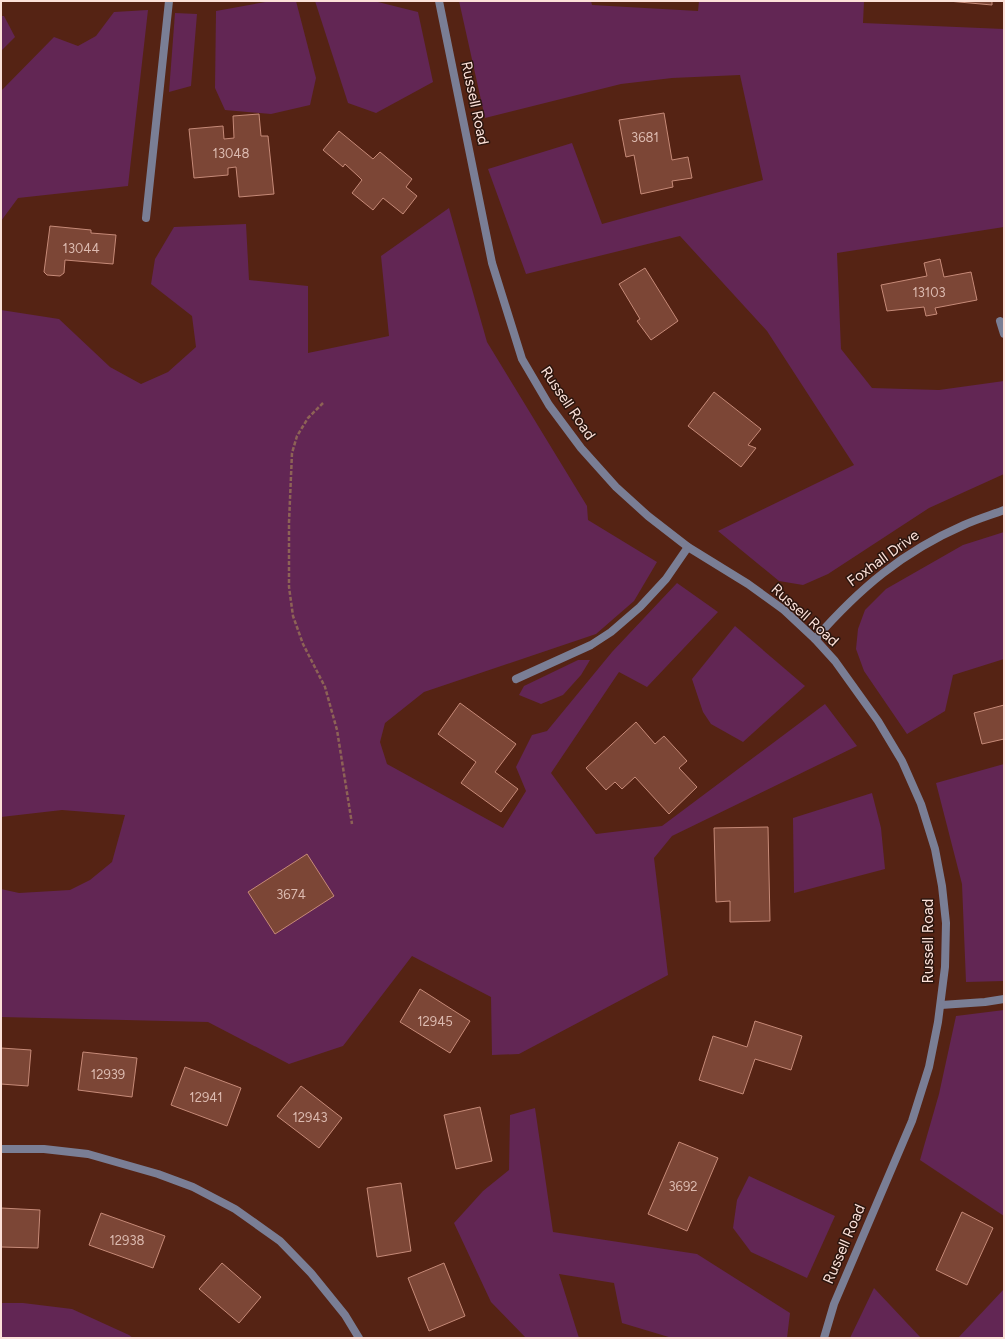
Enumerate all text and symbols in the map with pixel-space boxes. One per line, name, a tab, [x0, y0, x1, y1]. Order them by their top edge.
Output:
street label: Russell Road	[457, 60, 493, 146]
house number: 3681	[631, 130, 659, 145]
house number: 13048	[213, 146, 249, 161]
house number: 13044	[63, 241, 99, 256]
house number: 13103	[912, 285, 946, 300]
street label: Russell Road	[537, 363, 599, 443]
street label: Foxhall Drive	[843, 526, 923, 590]
street label: Russell Road	[767, 580, 843, 650]
house number: 3674	[276, 887, 306, 902]
street label: Russell Road	[919, 899, 937, 983]
house number: 12945	[417, 1014, 453, 1029]
house number: 12939	[91, 1067, 125, 1082]
house number: 12941	[189, 1090, 223, 1105]
house number: 12943	[292, 1110, 328, 1125]
house number: 3692	[668, 1179, 698, 1194]
street label: Russell Road	[819, 1201, 869, 1287]
house number: 12938	[109, 1233, 145, 1248]

